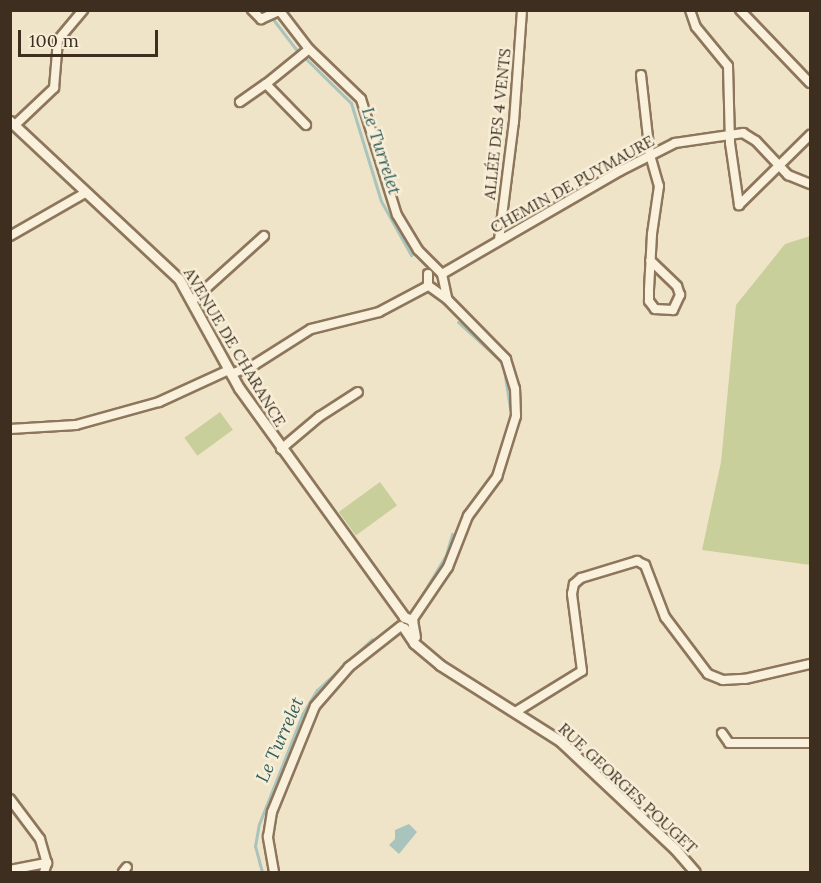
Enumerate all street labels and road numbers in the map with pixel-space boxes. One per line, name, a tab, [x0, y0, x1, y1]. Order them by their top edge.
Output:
street label: ALLÉE DES 4 VENTS	[479, 47, 515, 201]
street label: CHEMIN DE PUYMAURE	[487, 131, 657, 237]
street label: AVENUE DE CHARANCE	[180, 264, 290, 430]
street label: RUE GEORGES POUGET	[555, 719, 701, 857]

